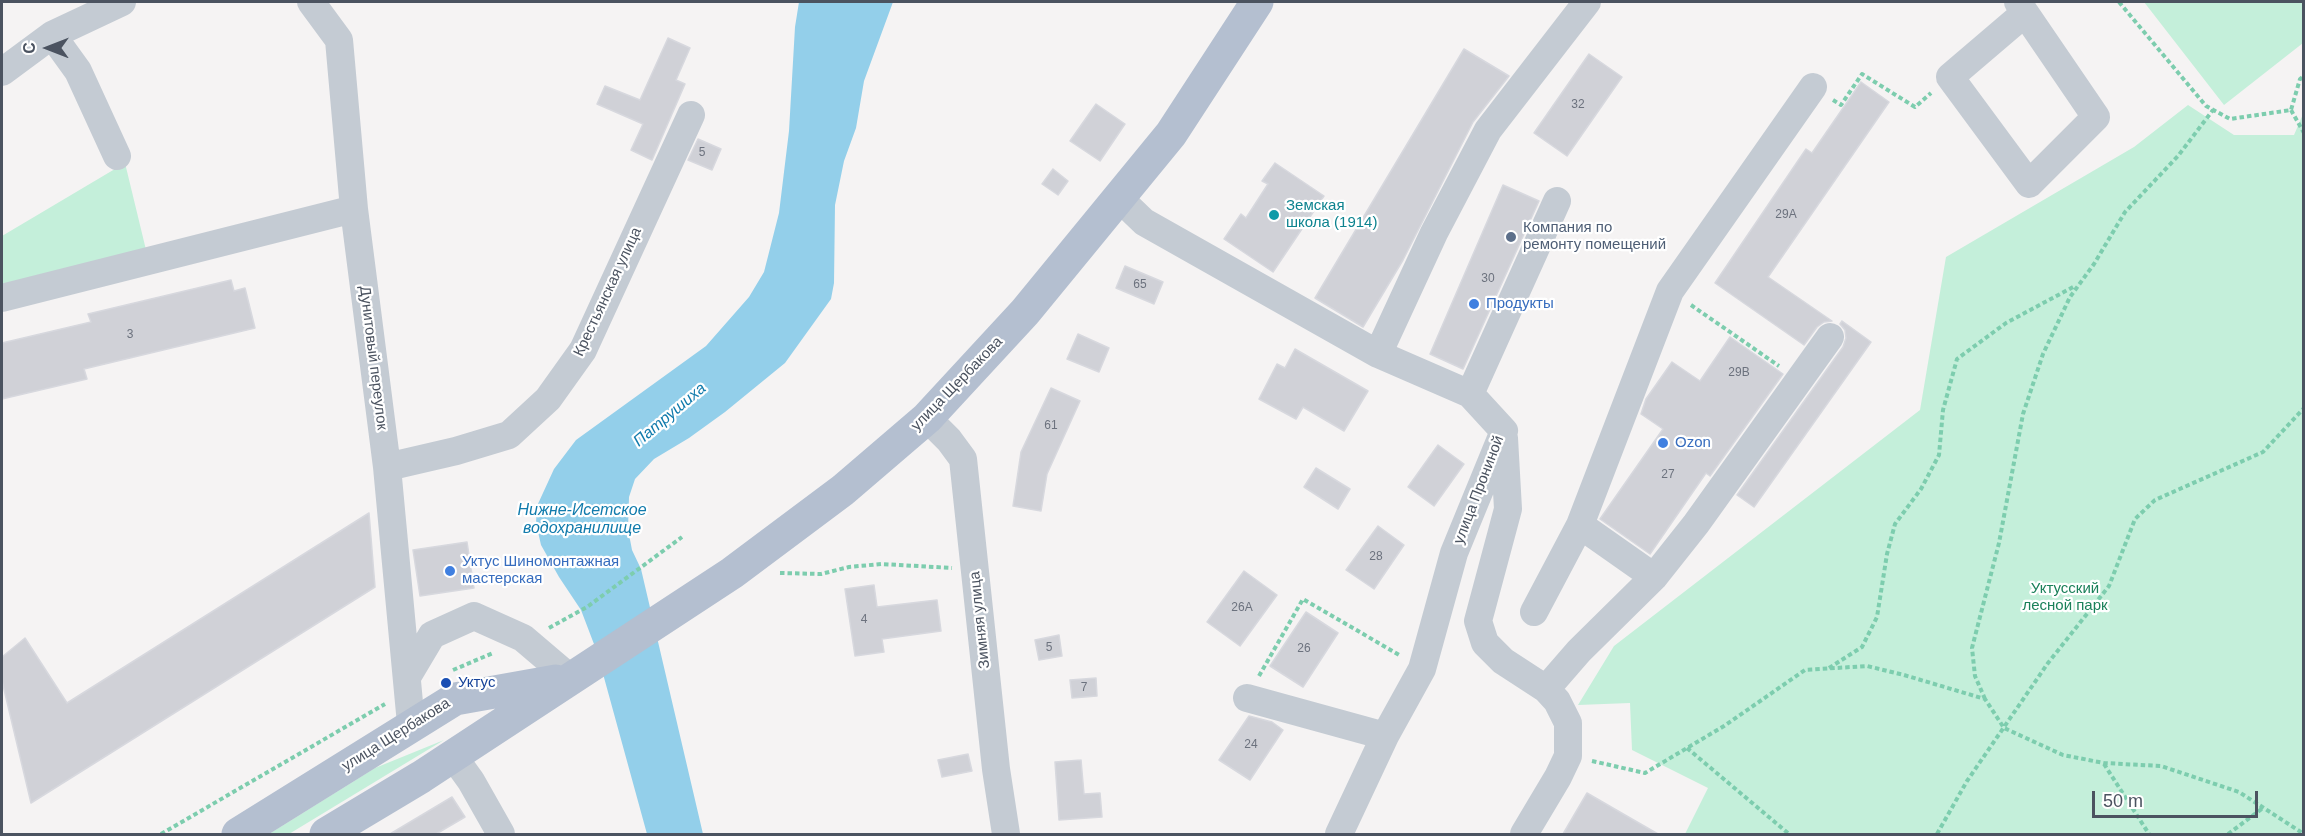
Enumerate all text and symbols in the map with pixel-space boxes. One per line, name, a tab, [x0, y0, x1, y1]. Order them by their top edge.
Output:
north arrow	[18, 18, 78, 78]
text: С	[21, 42, 38, 54]
house number: 32	[1571, 98, 1585, 112]
house number: 5	[699, 146, 705, 160]
place label: Земская школа (1914)	[1286, 197, 1377, 232]
marker: Земская школа (1914)	[1267, 208, 1281, 222]
house number: 29А	[1775, 208, 1797, 222]
place label: Компания по ремонту помещений	[1523, 219, 1666, 254]
street label: Крестьянская улица	[570, 225, 646, 359]
marker: Компания по ремонту помещений	[1504, 230, 1518, 244]
house number: 30	[1481, 272, 1495, 286]
house number: 65	[1133, 278, 1147, 292]
street label: Дунитовый переулок	[355, 285, 391, 431]
place label: Продукты	[1486, 295, 1554, 313]
marker: Продукты	[1467, 297, 1481, 311]
house number: 3	[127, 328, 133, 342]
street label: улица Щербакова	[907, 333, 1007, 435]
house number: 29В	[1728, 366, 1750, 380]
water label: Патрушиха	[630, 379, 710, 451]
house number: 61	[1044, 419, 1058, 433]
street label: улица Прониной	[1450, 433, 1508, 547]
place label: Ozon	[1675, 434, 1711, 452]
marker: Ozon	[1656, 436, 1670, 450]
house number: 27	[1661, 468, 1675, 482]
water label: Нижне-Исетское водохранилище	[517, 501, 647, 539]
house number: 28	[1369, 550, 1383, 564]
place label: Уктус Шиномонтажная мастерская	[462, 553, 619, 588]
marker: Уктус Шиномонтажная мастерская	[443, 564, 457, 578]
street label: Зимняя улица	[966, 570, 994, 670]
park label: Уктусский лесной парк	[2022, 580, 2108, 615]
house number: 26А	[1231, 601, 1253, 615]
house number: 4	[861, 613, 867, 627]
house number: 5	[1046, 641, 1052, 655]
house number: 26	[1297, 642, 1311, 656]
place label: Уктус	[458, 674, 495, 692]
marker: Уктус	[439, 676, 453, 690]
house number: 7	[1081, 681, 1087, 695]
street label: улица Щербакова	[339, 695, 453, 775]
house number: 24	[1244, 738, 1258, 752]
scale bar	[2095, 779, 2262, 817]
text: 50 m	[2103, 791, 2143, 811]

